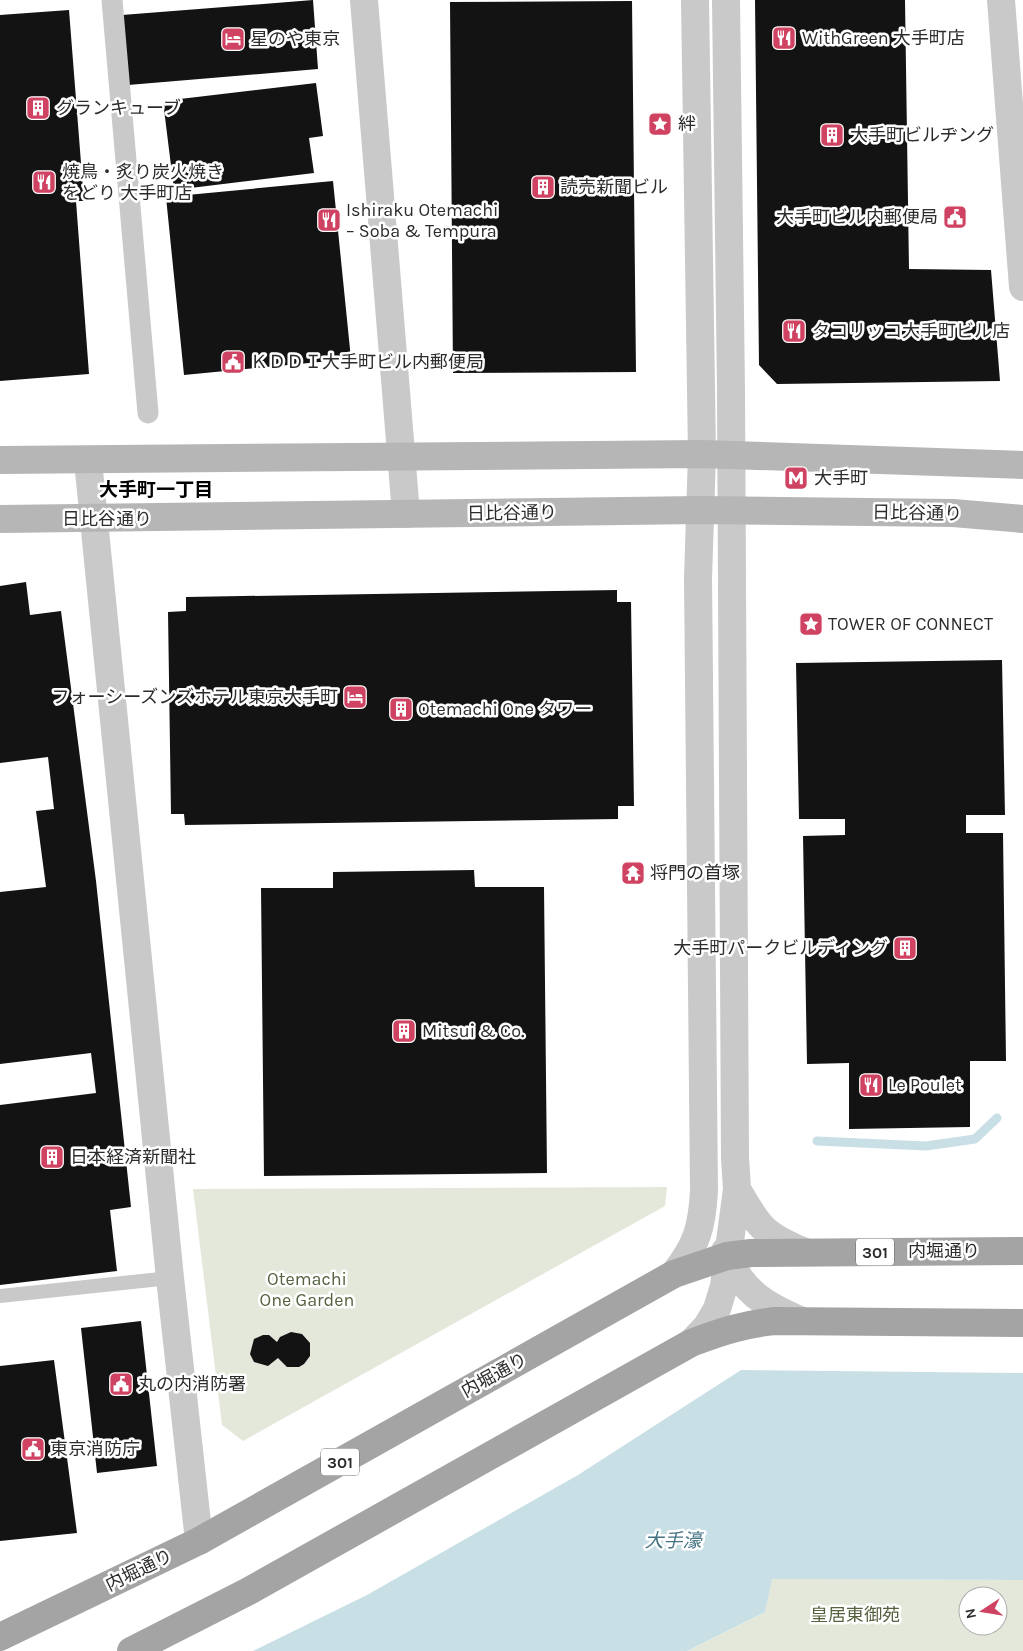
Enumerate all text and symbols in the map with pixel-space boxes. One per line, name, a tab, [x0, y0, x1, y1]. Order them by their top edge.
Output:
restaurant icon: WithGreen 大手町店	[771, 25, 797, 51]
hotel icon: 星のや東京	[220, 26, 246, 52]
place label: WithGreen 大手町店	[802, 27, 965, 49]
place label: 星のや東京	[250, 28, 340, 50]
building icon: グランキューブ	[25, 95, 51, 121]
place label: グランキューブ	[56, 97, 181, 119]
place icon: 絆	[647, 111, 673, 137]
place label: 絆	[678, 113, 696, 135]
building icon: 大手町ビルヂング	[819, 122, 845, 148]
place label: 大手町ビルヂング	[850, 124, 994, 146]
place label: 焼鳥・炙り炭火焼き をどり 大手町店	[62, 161, 224, 204]
restaurant icon: 焼鳥・炙り炭火焼き をどり 大手町店	[31, 169, 57, 195]
building icon: 読売新聞ビル	[530, 174, 556, 200]
place label: 読売新聞ビル	[560, 176, 668, 198]
place label: Ishiraku Otemachi – Soba & Tempura	[346, 199, 498, 242]
public building icon: 大手町ビル内郵便局	[942, 204, 968, 230]
place label: 大手町ビル内郵便局	[776, 206, 938, 228]
restaurant icon: Ishiraku Otemachi – Soba & Tempura	[316, 207, 342, 233]
restaurant icon: タコリッコ大手町ビル店	[781, 318, 807, 344]
place label: タコリッコ大手町ビル店	[812, 320, 1010, 342]
public building icon: ＫＤＤＩ大手町ビル内郵便局	[220, 349, 246, 375]
place label: ＫＤＤＩ大手町ビル内郵便局	[250, 351, 484, 373]
metro station icon: 大手町	[783, 465, 809, 491]
place label: 大手町	[814, 467, 868, 489]
district label: 大手町一丁目	[99, 479, 213, 501]
street label: 日比谷通り	[467, 501, 557, 525]
street label: 日比谷通り	[872, 501, 962, 525]
street label: 日比谷通り	[62, 508, 152, 530]
place icon: TOWER OF CONNECT	[798, 611, 824, 637]
place label: TOWER OF CONNECT	[828, 613, 993, 635]
hotel icon: フォーシーズンズホテル東京大手町	[342, 684, 368, 710]
place label: フォーシーズンズホテル東京大手町	[52, 686, 338, 708]
building icon: Otemachi One タワー	[388, 696, 414, 722]
place label: Otemachi One タワー	[418, 698, 592, 720]
temple icon: 将門の首塚	[620, 860, 646, 886]
place label: 将門の首塚	[650, 862, 740, 884]
building icon: 大手町パークビルディング	[892, 935, 918, 961]
place label: 大手町パークビルディング	[673, 937, 888, 959]
building icon: Mitsui & Co.	[391, 1018, 417, 1044]
place label: Mitsui & Co.	[422, 1020, 524, 1042]
restaurant icon: Le Poulet	[858, 1072, 884, 1098]
place label: Le Poulet	[888, 1074, 962, 1096]
building icon: 日本経済新聞社	[39, 1144, 65, 1170]
place label: 日本経済新聞社	[70, 1146, 196, 1168]
road number: 301	[856, 1238, 894, 1266]
street label: 内堀通り	[908, 1240, 980, 1262]
park label: Otemachi One Garden	[260, 1268, 354, 1311]
street label: 内堀通り	[457, 1348, 531, 1402]
public building icon: 丸の内消防署	[108, 1371, 134, 1397]
place label: 丸の内消防署	[138, 1373, 246, 1395]
public building icon: 東京消防庁	[20, 1436, 46, 1462]
place label: 東京消防庁	[50, 1438, 140, 1460]
road number: 301	[321, 1448, 359, 1475]
water label: 大手濠	[644, 1530, 704, 1552]
street label: 内堀通り	[102, 1544, 176, 1596]
north arrow	[958, 1586, 1008, 1636]
park label: 皇居東御苑	[810, 1604, 900, 1626]
text: N	[961, 1607, 980, 1620]

